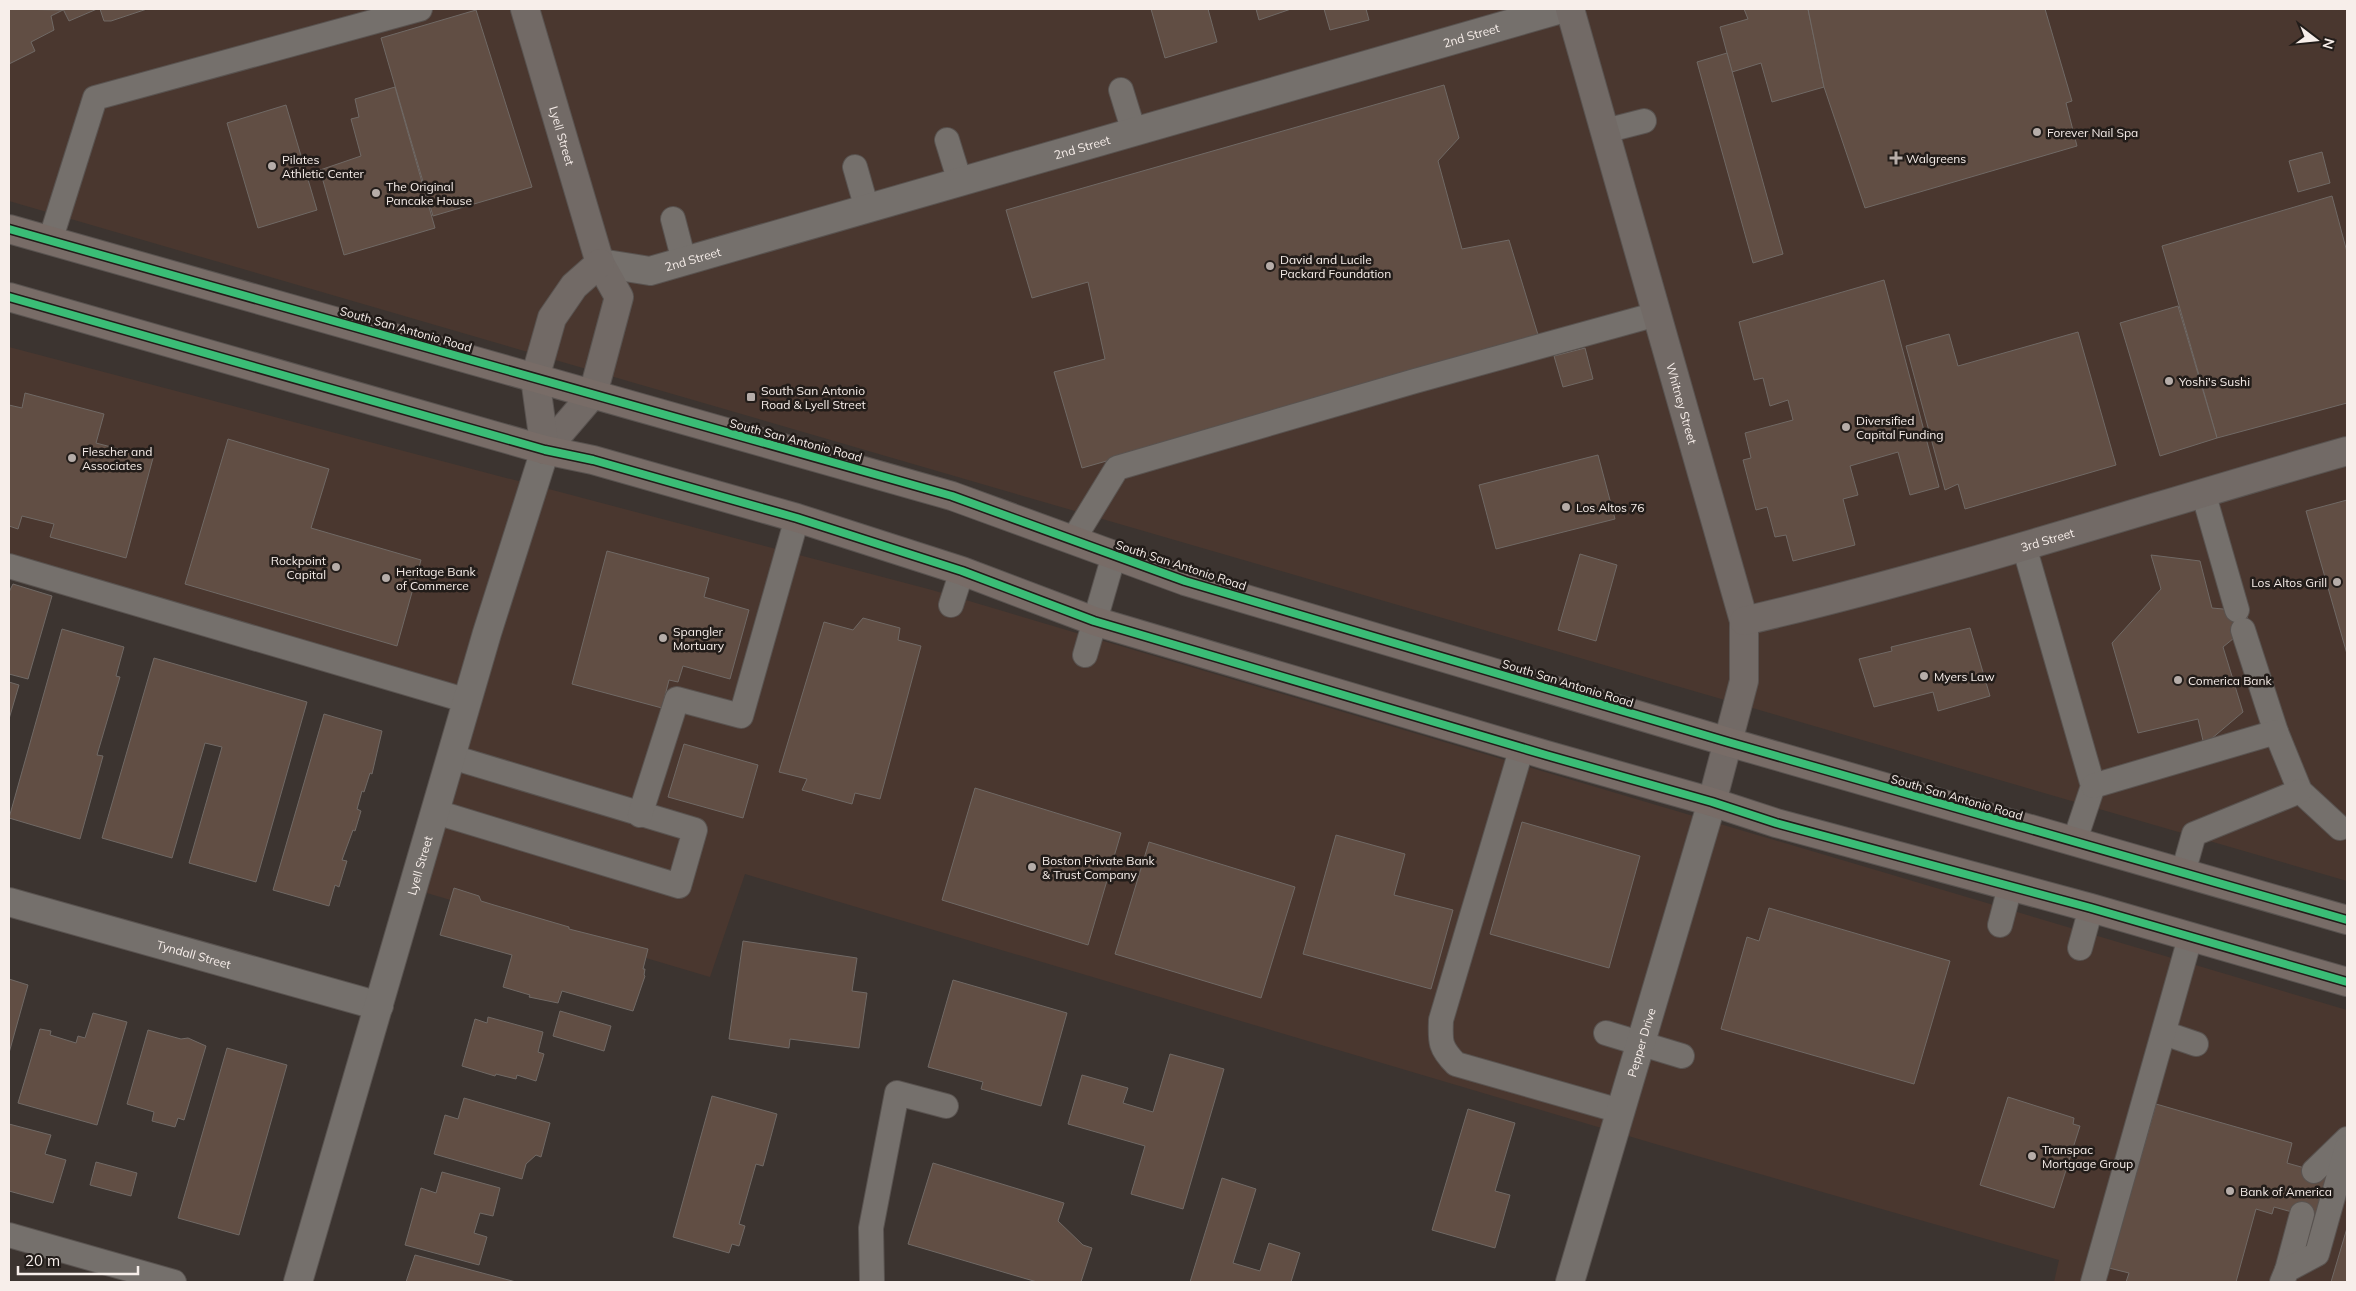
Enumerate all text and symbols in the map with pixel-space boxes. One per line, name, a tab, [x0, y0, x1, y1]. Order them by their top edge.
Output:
north arrow	[2291, 15, 2341, 65]
street label: 2nd Street	[1441, 20, 1501, 50]
text: N	[2318, 36, 2339, 51]
street label: Lyell Street	[547, 104, 578, 167]
place label: Forever Nail Spa	[2047, 125, 2138, 140]
marker: Forever Nail Spa	[2031, 126, 2043, 138]
street label: 2nd Street	[1052, 132, 1112, 162]
place label: Walgreens	[1906, 151, 1966, 166]
place label: Pilates Athletic Center	[282, 152, 364, 181]
marker: Walgreens	[1890, 152, 1902, 164]
marker: Pilates Athletic Center	[266, 160, 278, 172]
place label: The Original Pancake House	[386, 179, 472, 208]
marker: The Original Pancake House	[370, 187, 382, 199]
street label: 2nd Street	[663, 244, 722, 274]
place label: David and Lucile Packard Foundation	[1280, 252, 1391, 281]
marker: David and Lucile Packard Foundation	[1264, 260, 1276, 272]
street label: South San Antonio Road	[338, 303, 474, 355]
street label: Whitney Street	[1663, 361, 1701, 446]
place label: Yoshi's Sushi	[2178, 374, 2250, 389]
marker: Yoshi's Sushi	[2163, 375, 2175, 387]
place label: South San Antonio Road & Lyell Street	[761, 383, 866, 412]
marker: South San Antonio Road & Lyell Street	[745, 391, 757, 403]
place label: Diversified Capital Funding	[1856, 413, 1944, 442]
street label: South San Antonio Road	[728, 415, 864, 465]
marker: Diversified Capital Funding	[1840, 421, 1852, 433]
place label: Flescher and Associates	[82, 444, 153, 473]
marker: Flescher and Associates	[66, 452, 78, 464]
place label: Los Altos 76	[1576, 500, 1645, 515]
marker: Los Altos 76	[1560, 501, 1572, 513]
street label: 3rd Street	[2019, 524, 2076, 554]
street label: South San Antonio Road	[1114, 537, 1248, 593]
place label: Rockpoint Capital	[271, 553, 326, 582]
marker: Rockpoint Capital	[330, 561, 342, 573]
place label: Heritage Bank of Commerce	[396, 564, 477, 593]
marker: Heritage Bank of Commerce	[380, 572, 392, 584]
place label: Los Altos Grill	[2251, 575, 2327, 590]
marker: Los Altos Grill	[2331, 576, 2343, 588]
place label: Spangler Mortuary	[673, 624, 725, 653]
marker: Spangler Mortuary	[657, 632, 669, 644]
street label: South San Antonio Road	[1500, 656, 1636, 710]
place label: Myers Law	[1934, 669, 1995, 684]
marker: Myers Law	[1918, 670, 1930, 682]
place label: Comerica Bank	[2188, 673, 2273, 688]
marker: Comerica Bank	[2172, 674, 2184, 686]
street label: South San Antonio Road	[1889, 771, 2025, 823]
street label: Lyell Street	[404, 834, 435, 897]
place label: Boston Private Bank & Trust Company	[1042, 853, 1156, 882]
marker: Boston Private Bank & Trust Company	[1026, 861, 1038, 873]
street label: Tyndall Street	[155, 936, 233, 972]
street label: Pepper Drive	[1624, 1006, 1658, 1079]
place label: Transpac Mortgage Group	[2042, 1142, 2133, 1171]
marker: Transpac Mortgage Group	[2026, 1150, 2038, 1162]
place label: Bank of America	[2240, 1184, 2332, 1199]
marker: Bank of America	[2224, 1185, 2236, 1197]
scale bar	[18, 1244, 138, 1276]
text: 20 m	[25, 1251, 60, 1270]

